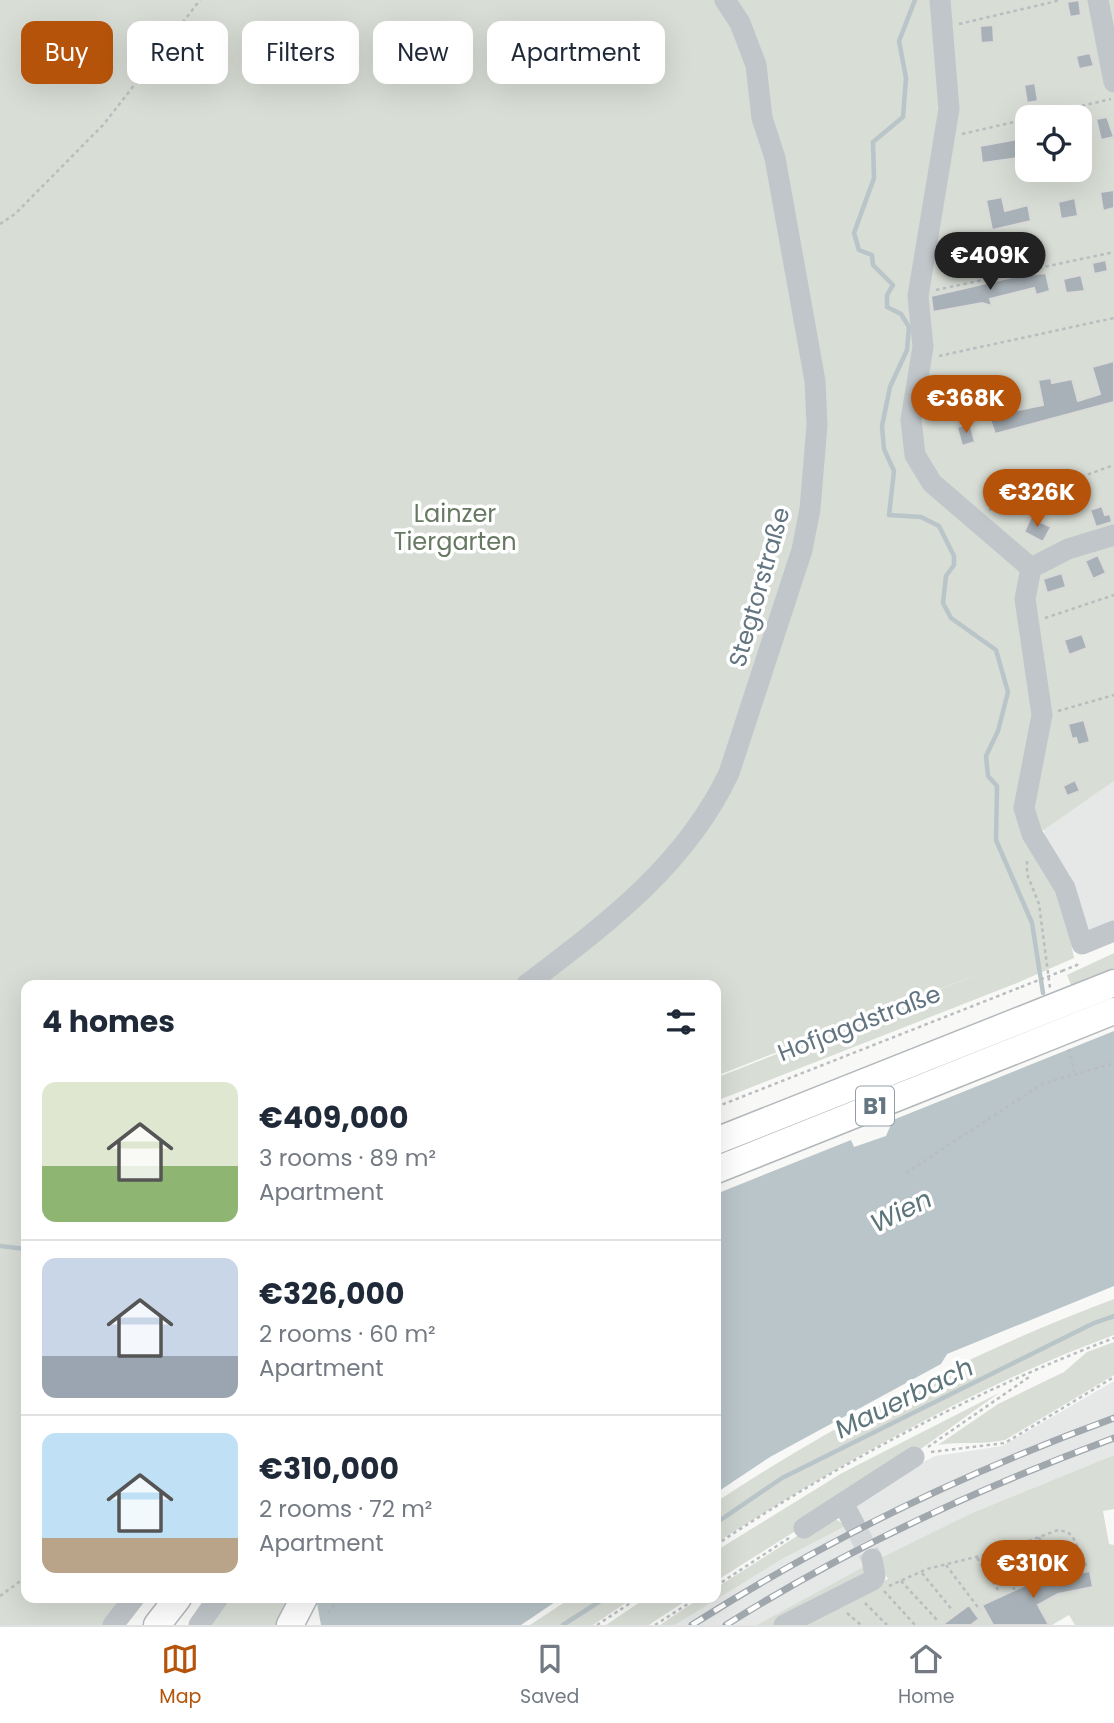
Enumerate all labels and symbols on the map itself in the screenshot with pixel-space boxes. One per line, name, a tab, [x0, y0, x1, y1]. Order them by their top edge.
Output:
pin: €409K	[941, 232, 1039, 292]
pin: €368K	[917, 376, 1015, 435]
pin: €326K	[988, 470, 1086, 529]
park label: Lainzer Tiergarten	[393, 497, 517, 558]
street label: Stegtorstraße	[720, 503, 798, 671]
street label: Hofjagdstraße	[773, 977, 945, 1069]
road number: B1	[856, 1086, 894, 1126]
water label: Wien	[864, 1181, 938, 1241]
water label: Mauerbach	[829, 1349, 979, 1447]
pin: €310K	[984, 1540, 1082, 1600]

